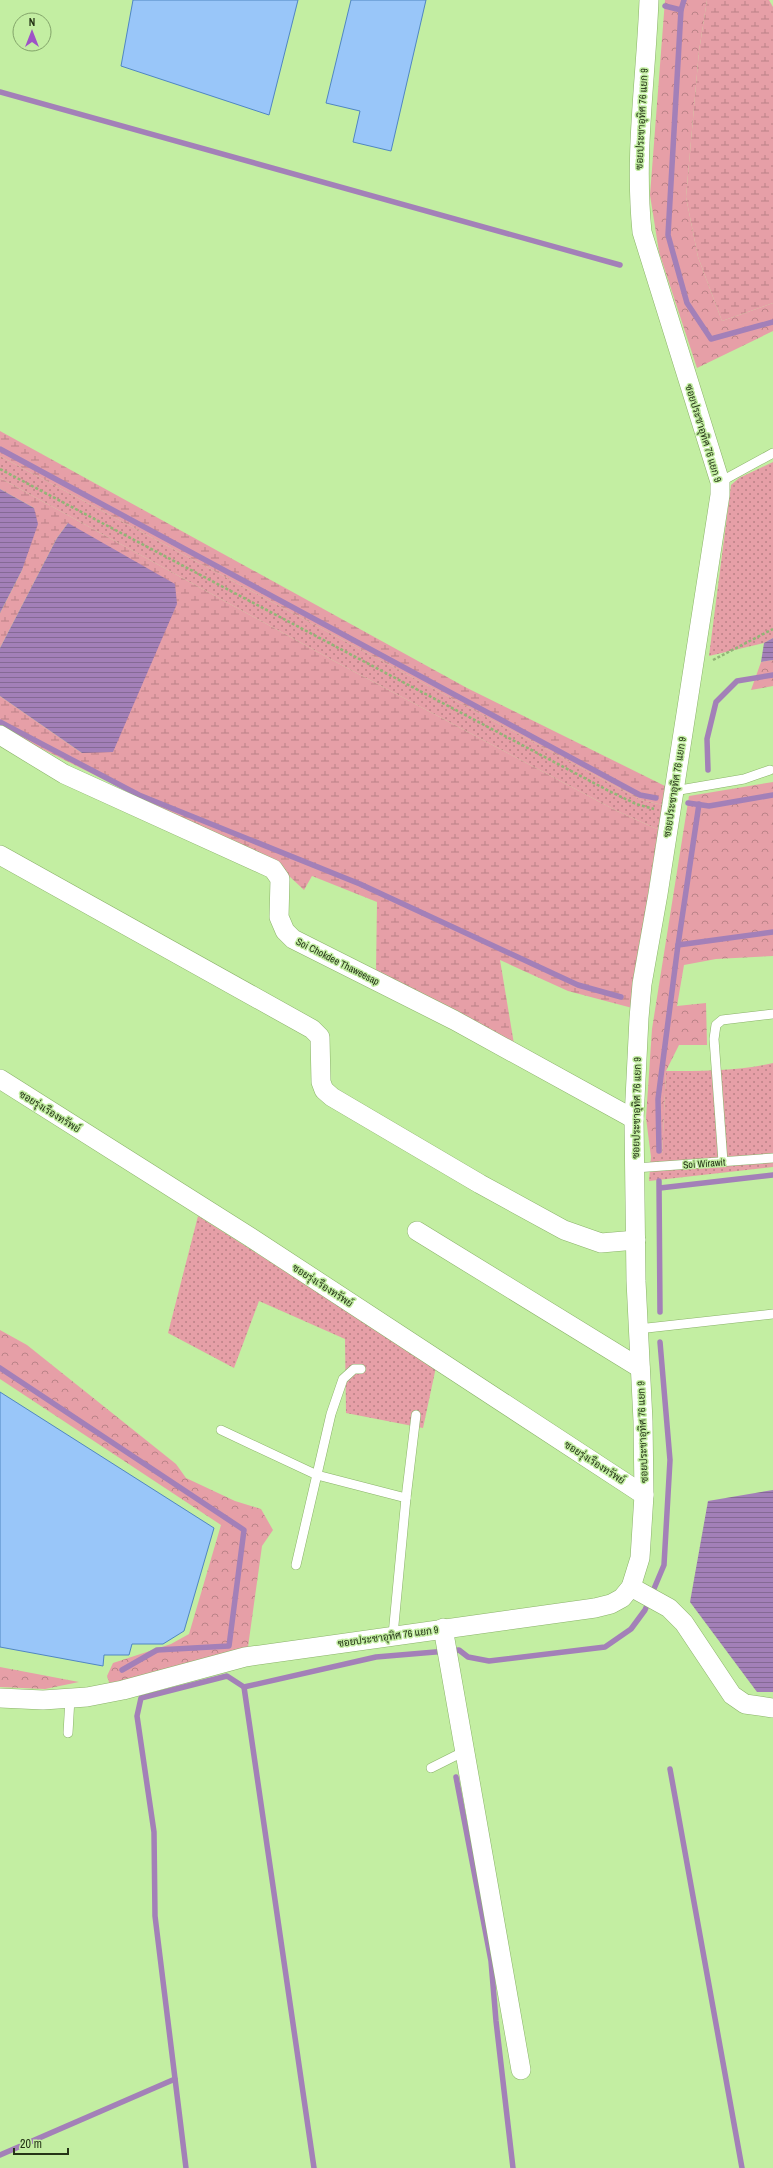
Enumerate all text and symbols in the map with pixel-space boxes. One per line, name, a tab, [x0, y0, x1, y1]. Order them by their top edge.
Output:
north arrow	[12, 12, 52, 52]
text: N	[29, 15, 35, 29]
street label: ซอยประชาอุทิศ 76 แยก 9	[632, 67, 652, 170]
street label: ซอยประชาอุทิศ 76 แยก 9	[681, 383, 725, 484]
street label: ซอยประชาอุทิศ 76 แยก 9	[660, 735, 690, 838]
street label: Soi Chokdee Thaweesap	[294, 935, 382, 988]
street label: ซอยประชาอุทิศ 76 แยก 9	[629, 1057, 645, 1159]
street label: ซอยรุ่งเรืองทรัพย์	[16, 1087, 83, 1136]
street label: Soi Wirawit	[682, 1155, 726, 1171]
street label: ซอยรุ่งเรืองทรัพย์	[289, 1260, 356, 1311]
street label: ซอยประชาอุทิศ 76 แยก 9	[634, 1380, 652, 1483]
street label: ซอยรุ่งเรืองทรัพย์	[561, 1437, 628, 1488]
street label: ซอยประชาอุทิศ 76 แยก 9	[337, 1623, 440, 1651]
scale bar	[14, 2130, 68, 2156]
text: 20 m	[20, 2136, 42, 2152]

